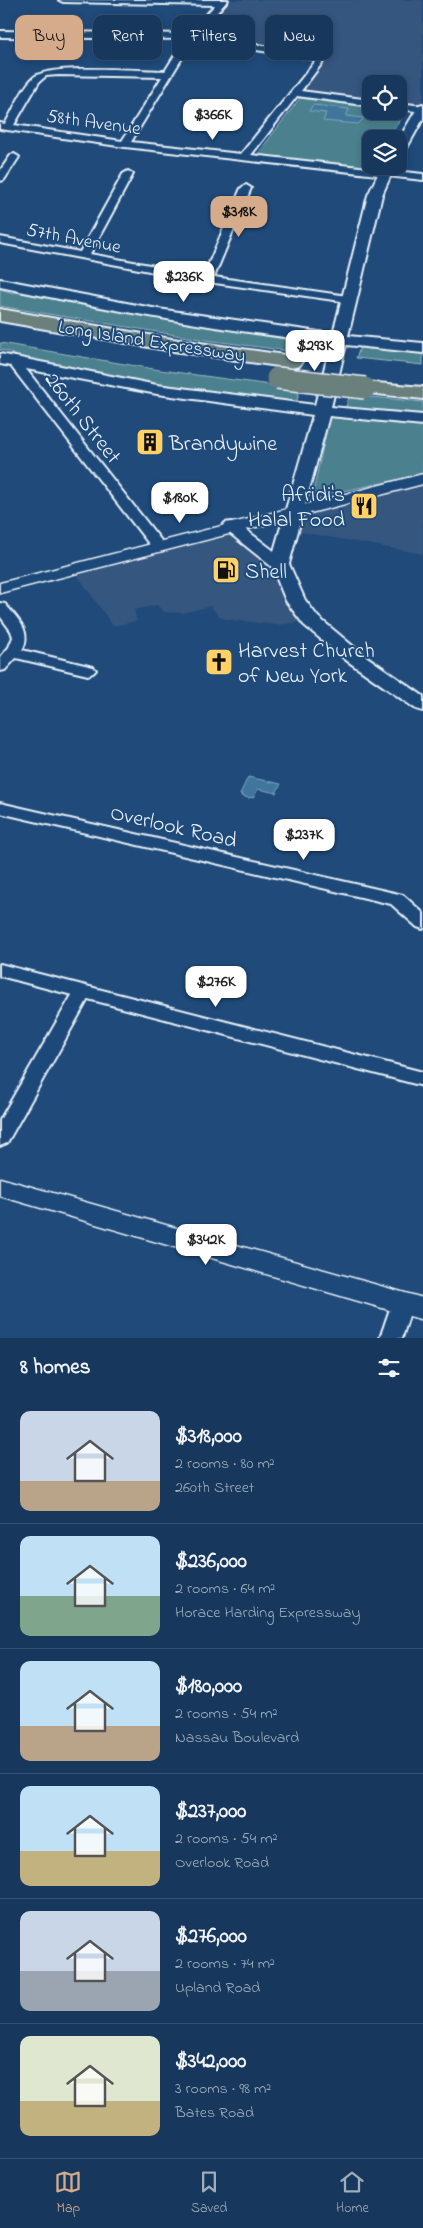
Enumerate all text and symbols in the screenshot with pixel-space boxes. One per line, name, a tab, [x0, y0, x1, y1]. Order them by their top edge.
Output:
chip: Buy	[15, 15, 83, 60]
chip: Rent	[93, 15, 162, 60]
chip: Filters	[172, 15, 255, 60]
chip: New	[265, 15, 333, 60]
map controls	[362, 75, 407, 175]
button: locate	[362, 75, 407, 120]
pin: $366K	[178, 98, 248, 141]
street label: 58th Avenue	[45, 103, 143, 144]
text: $366K	[194, 103, 232, 127]
button: layers	[362, 130, 407, 175]
pin: $318K	[204, 196, 274, 238]
text: $318K	[221, 200, 257, 224]
street label: 57th Avenue	[24, 217, 124, 262]
pin: $236K	[149, 260, 219, 303]
text: $236K	[164, 265, 204, 289]
street label: Long Island Expressway	[56, 314, 247, 373]
pin: $293K	[280, 330, 350, 372]
text: $293K	[297, 334, 333, 358]
street label: 260th Street	[36, 366, 128, 472]
building icon: Brandywine	[135, 427, 165, 457]
place label: Brandywine	[168, 429, 277, 462]
place label: Afridi's Halal Food	[248, 480, 345, 537]
pin: $180K	[145, 482, 215, 524]
text: $180K	[162, 486, 198, 510]
restaurant icon: Afridi's Halal Food	[349, 491, 379, 521]
fuel station icon: Shell	[211, 555, 241, 585]
place label: Shell	[245, 557, 287, 589]
place label: Harvest Church of New York	[238, 636, 375, 693]
church icon: Harvest Church of New York	[204, 647, 234, 677]
street label: Overlook Road	[107, 798, 240, 858]
pin: $237K	[269, 818, 339, 861]
text: $237K	[285, 823, 323, 847]
pin: $276K	[181, 966, 251, 1008]
text: $276K	[196, 970, 236, 994]
pin: $342K	[171, 1224, 241, 1266]
text: $342K	[187, 1228, 225, 1252]
text: 8 homes	[20, 1353, 90, 1383]
icon: filters	[375, 1354, 403, 1382]
text: $318,000	[175, 1422, 242, 1452]
icon: home	[60, 1431, 120, 1491]
text: 2 rooms · 80 m²	[175, 1452, 275, 1476]
text: 260th Street	[175, 1476, 254, 1500]
text: $236,000	[175, 1547, 247, 1577]
icon: home	[60, 1556, 120, 1616]
text: 2 rooms · 64 m²	[175, 1577, 275, 1601]
text: Horace Harding Expressway	[175, 1601, 360, 1625]
text: $180,000	[175, 1672, 242, 1702]
icon: home	[60, 1681, 120, 1741]
text: 2 rooms · 54 m²	[175, 1702, 277, 1726]
text: Nassau Boulevard	[175, 1726, 299, 1750]
text: $237,000	[175, 1797, 246, 1827]
icon: home	[60, 1806, 120, 1866]
text: 2 rooms · 54 m²	[175, 1827, 277, 1851]
text: Overlook Road	[175, 1851, 269, 1875]
text: $276,000	[175, 1922, 247, 1952]
icon: home	[60, 1931, 120, 1991]
text: 2 rooms · 74 m²	[175, 1952, 275, 1976]
text: Upland Road	[175, 1976, 260, 2000]
text: $342,000	[175, 2047, 246, 2077]
icon: home	[60, 2056, 120, 2116]
text: 3 rooms · 98 m²	[175, 2077, 271, 2101]
text: Bates Road	[175, 2101, 254, 2125]
tab: Map	[54, 2168, 82, 2219]
tab: Saved	[191, 2168, 227, 2219]
tab: Home	[336, 2168, 369, 2219]

